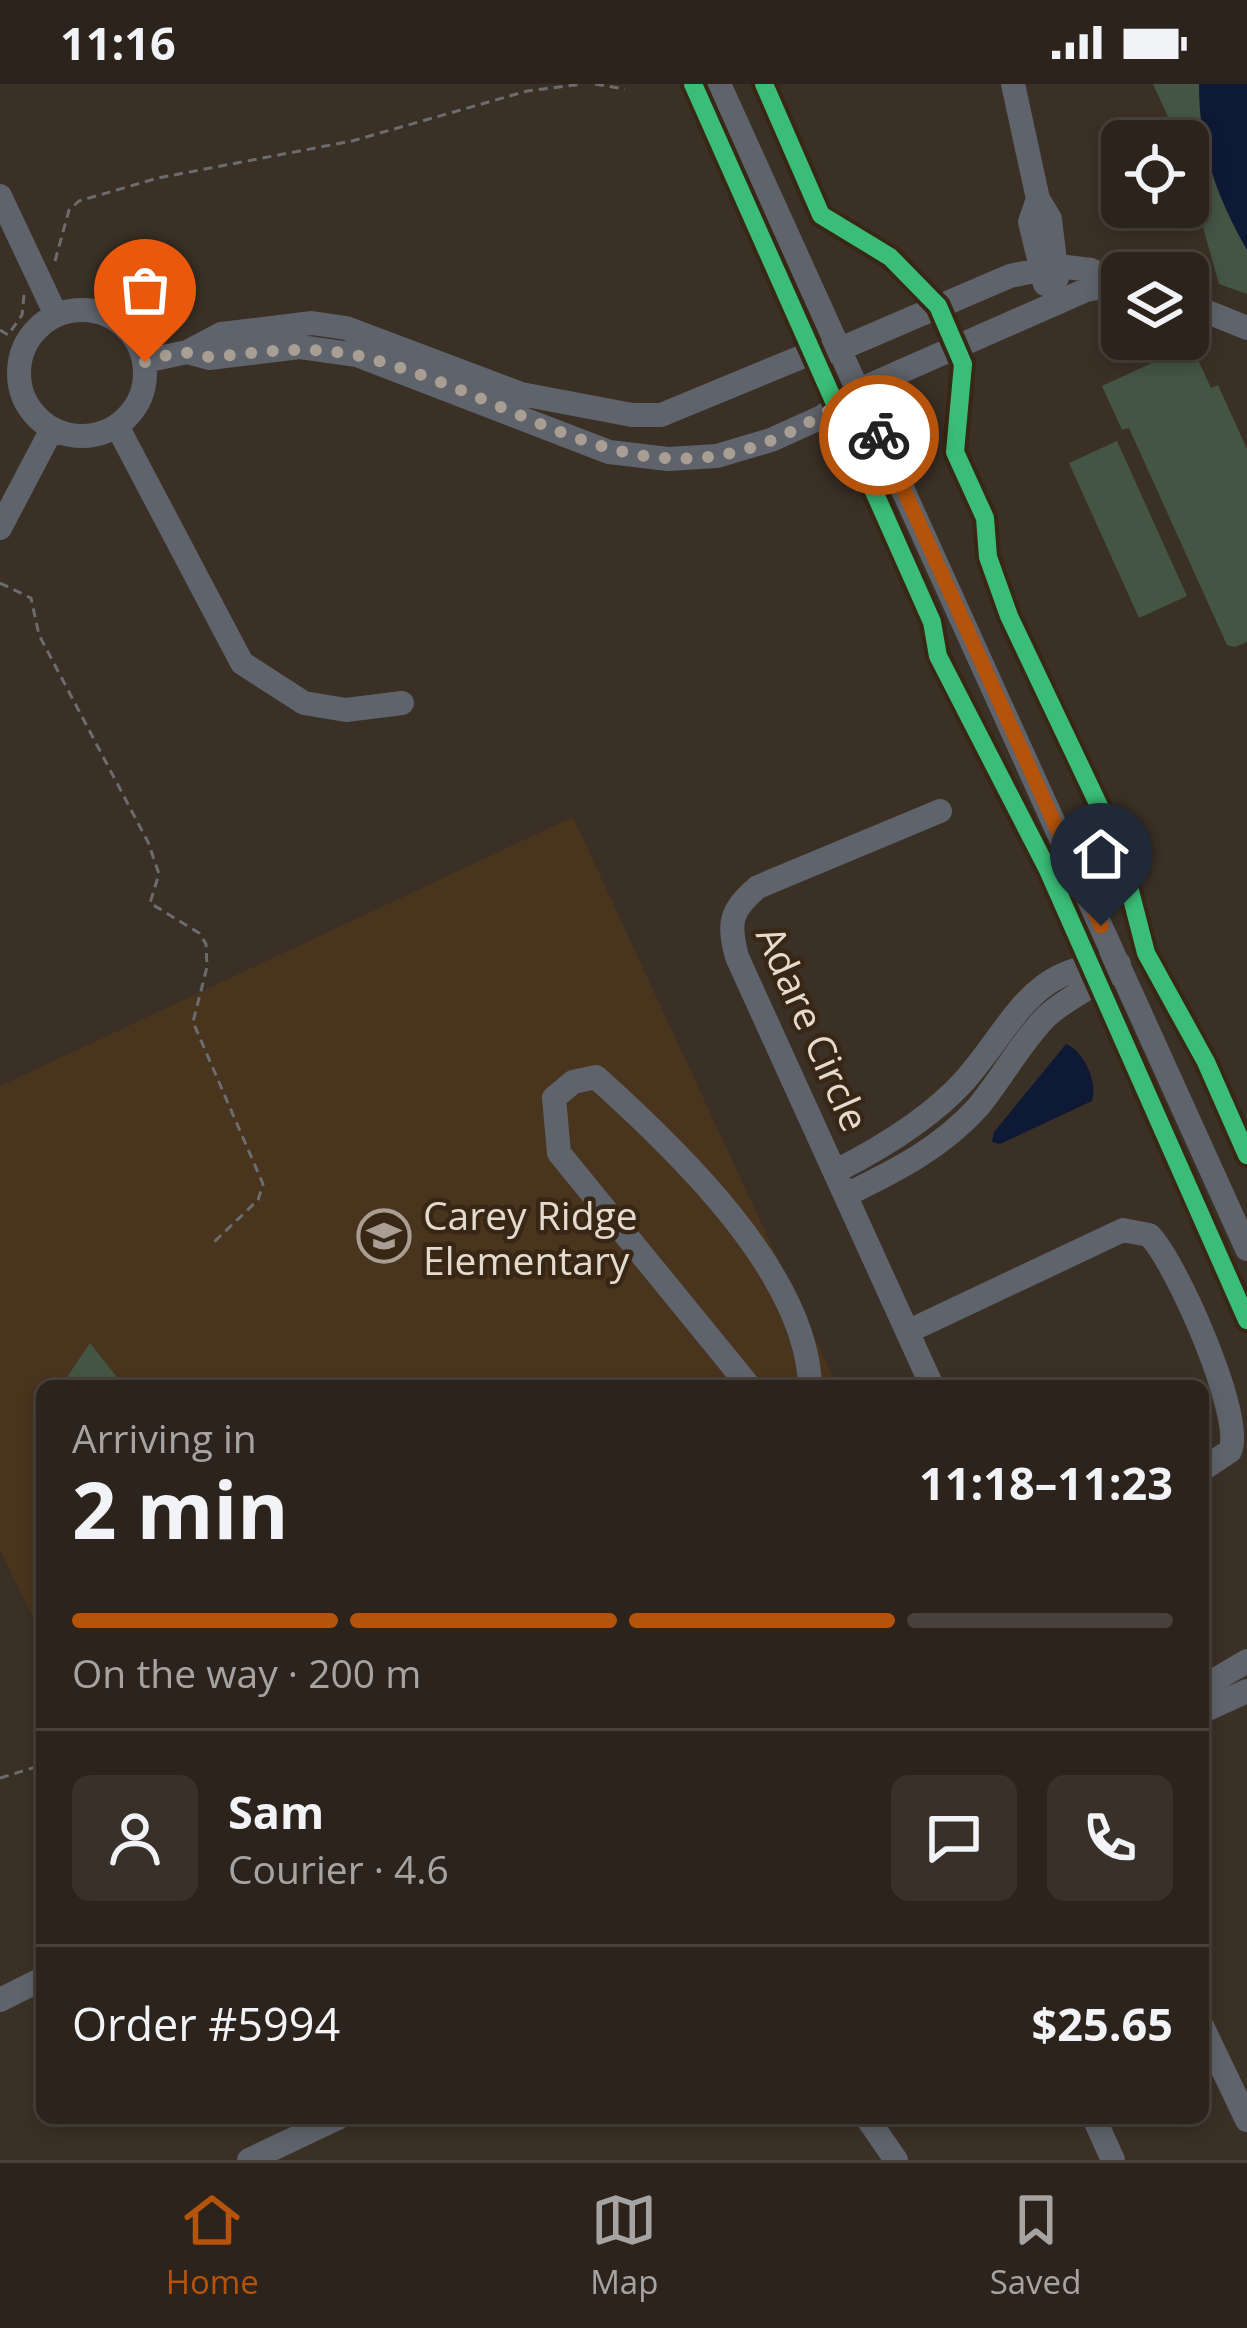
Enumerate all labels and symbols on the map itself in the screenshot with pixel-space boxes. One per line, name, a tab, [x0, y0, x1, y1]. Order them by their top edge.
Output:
pin	[94, 239, 196, 362]
courier	[819, 375, 939, 495]
pin	[1050, 803, 1152, 926]
street label: Adare Circle	[745, 917, 883, 1139]
place label: Carey Ridge Elementary	[423, 1188, 638, 1286]
school or university icon: Carey Ridge Elementary	[356, 1208, 412, 1264]

